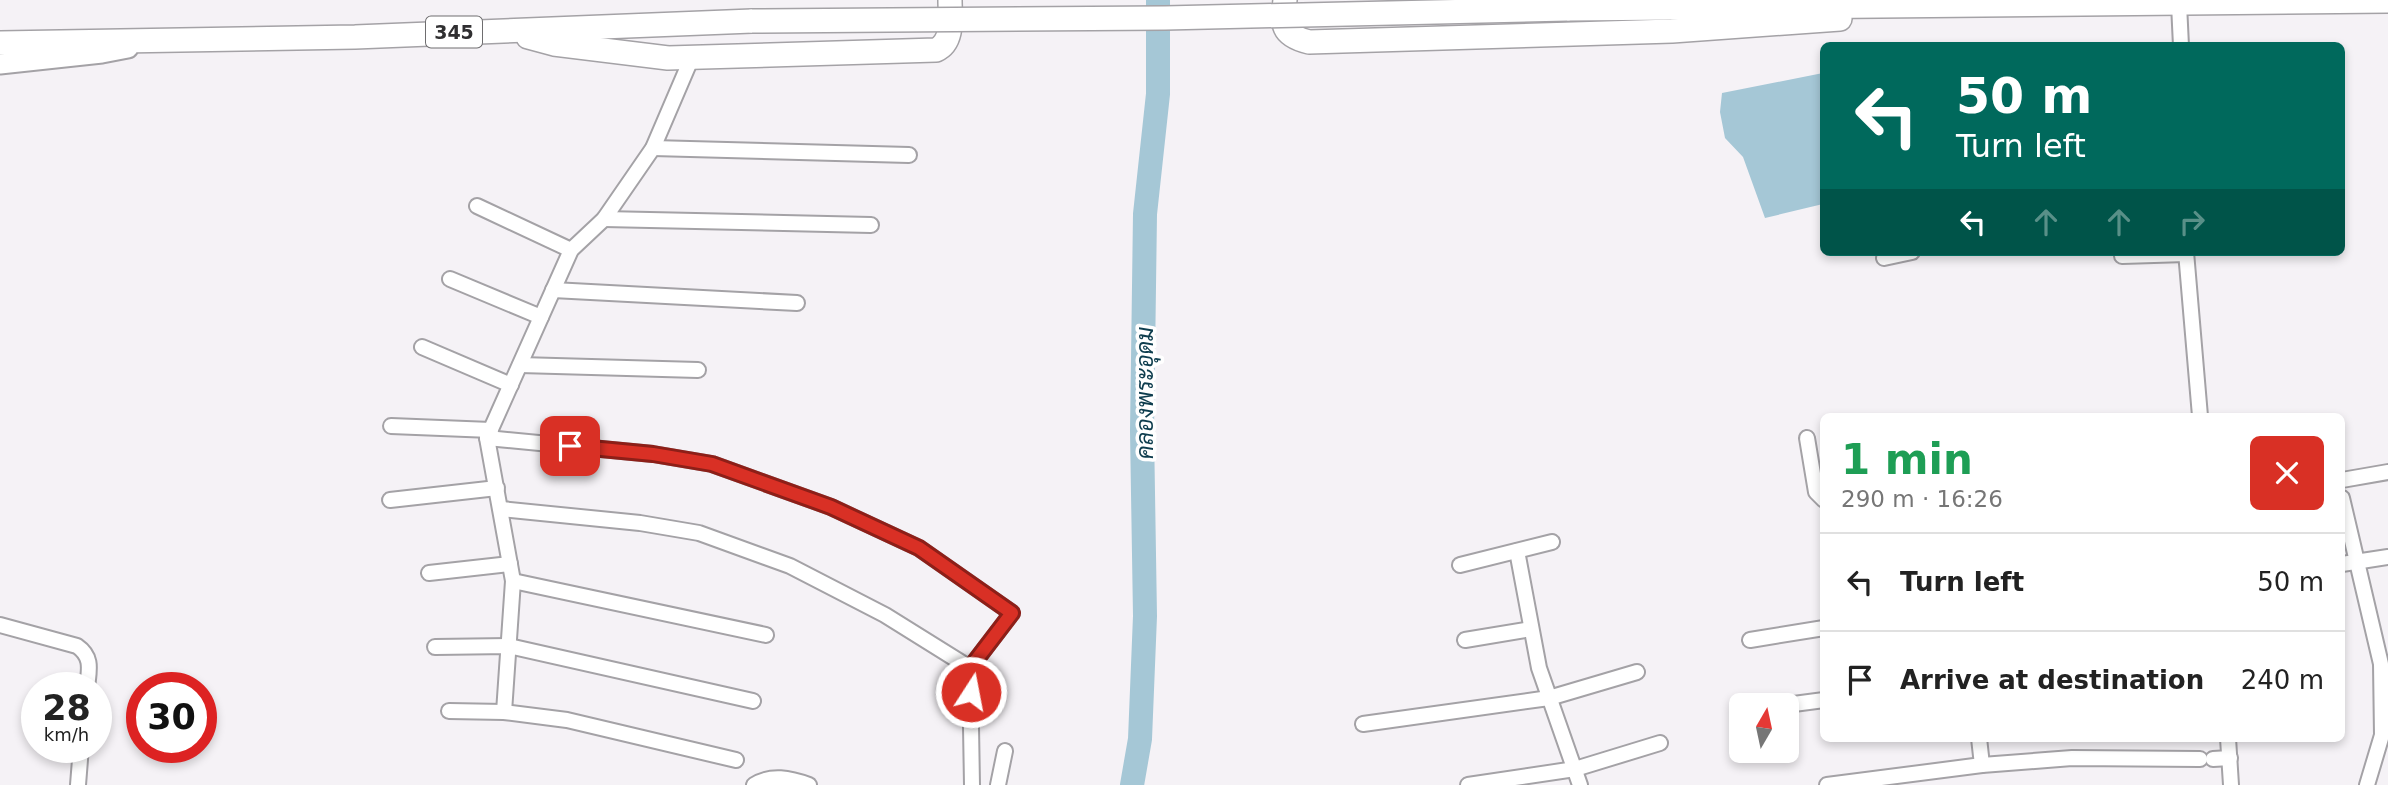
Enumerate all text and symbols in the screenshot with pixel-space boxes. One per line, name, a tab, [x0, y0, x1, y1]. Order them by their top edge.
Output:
road number: 345	[426, 16, 482, 48]
text: 50 m	[1956, 68, 2092, 125]
icon: left	[1841, 70, 1932, 161]
text: Turn left	[1956, 127, 2086, 165]
icon: left	[1954, 203, 1992, 241]
icon: ahead	[2027, 203, 2065, 241]
icon: ahead	[2100, 203, 2138, 241]
icon: right	[2173, 203, 2211, 241]
water label: คลองพระอุดม	[1132, 327, 1161, 459]
pin	[540, 416, 600, 476]
icon: arrive	[551, 427, 589, 465]
text: 1 min	[1841, 435, 1973, 484]
button: close	[2250, 436, 2324, 510]
text: 290 m · 16:26	[1841, 486, 2003, 512]
icon: left	[1841, 563, 1879, 601]
text: Turn left	[1900, 567, 2024, 597]
text: 50 m	[2257, 567, 2324, 597]
position arrow	[934, 655, 1008, 729]
icon: arrive	[1841, 661, 1879, 699]
text: Arrive at destination	[1900, 665, 2204, 695]
text: 240 m	[2241, 665, 2324, 695]
speed limit sign: 30	[126, 672, 217, 763]
text: 28	[42, 688, 91, 728]
north arrow	[1729, 693, 1799, 763]
map controls	[1729, 693, 1799, 763]
text: km/h	[44, 724, 89, 745]

